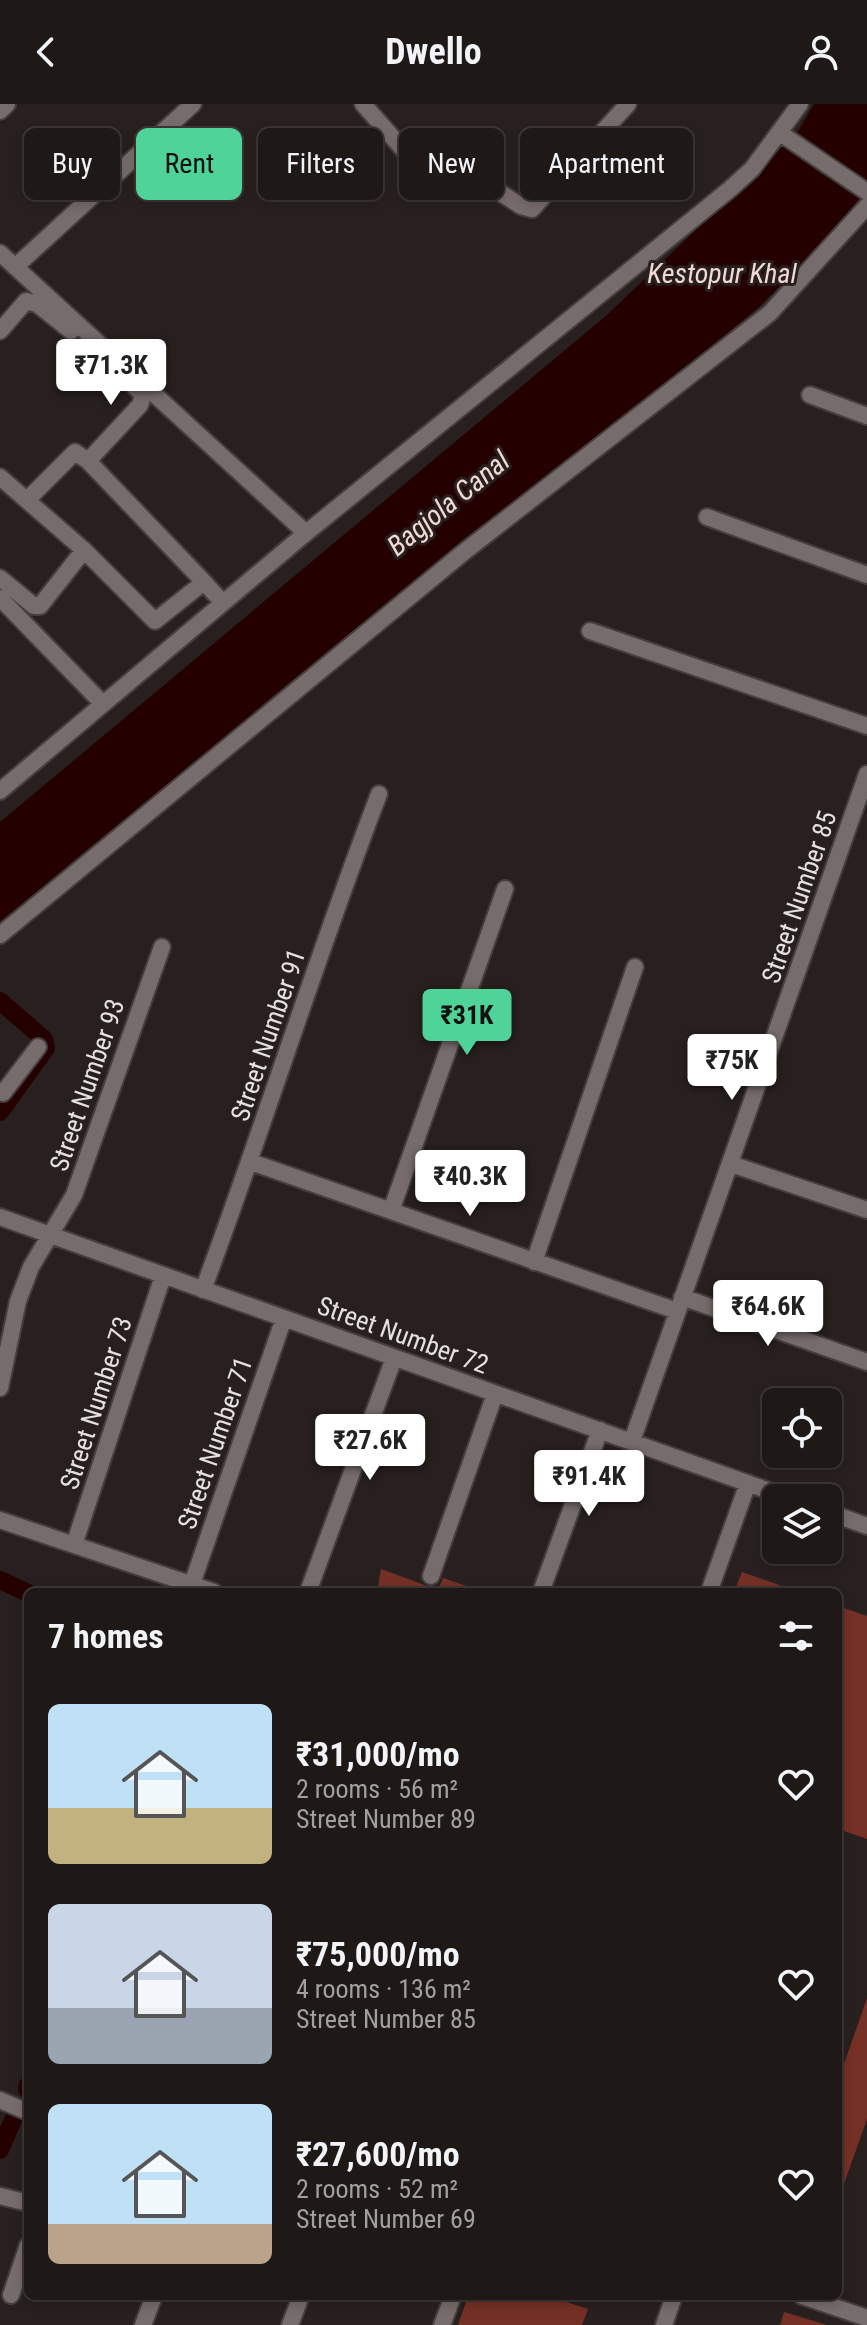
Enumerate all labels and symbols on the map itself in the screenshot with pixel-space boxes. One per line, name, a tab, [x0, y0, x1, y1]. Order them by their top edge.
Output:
water label: Kestopur Khal	[647, 257, 797, 290]
pin: ₹71.3K	[46, 339, 176, 407]
water label: Bagjola Canal	[381, 444, 517, 563]
street label: Street Number 85	[756, 807, 842, 987]
street label: Street Number 91	[225, 945, 311, 1125]
pin: ₹31K	[420, 989, 514, 1057]
street label: Street Number 93	[44, 995, 130, 1175]
pin: ₹75K	[685, 1034, 779, 1102]
pin: ₹40.3K	[405, 1150, 535, 1218]
pin: ₹64.6K	[703, 1280, 833, 1348]
street label: Street Number 72	[313, 1290, 493, 1380]
street label: Street Number 73	[54, 1313, 138, 1493]
street label: Street Number 71	[172, 1353, 258, 1533]
pin: ₹27.6K	[305, 1414, 435, 1482]
pin: ₹91.4K	[524, 1450, 654, 1518]

